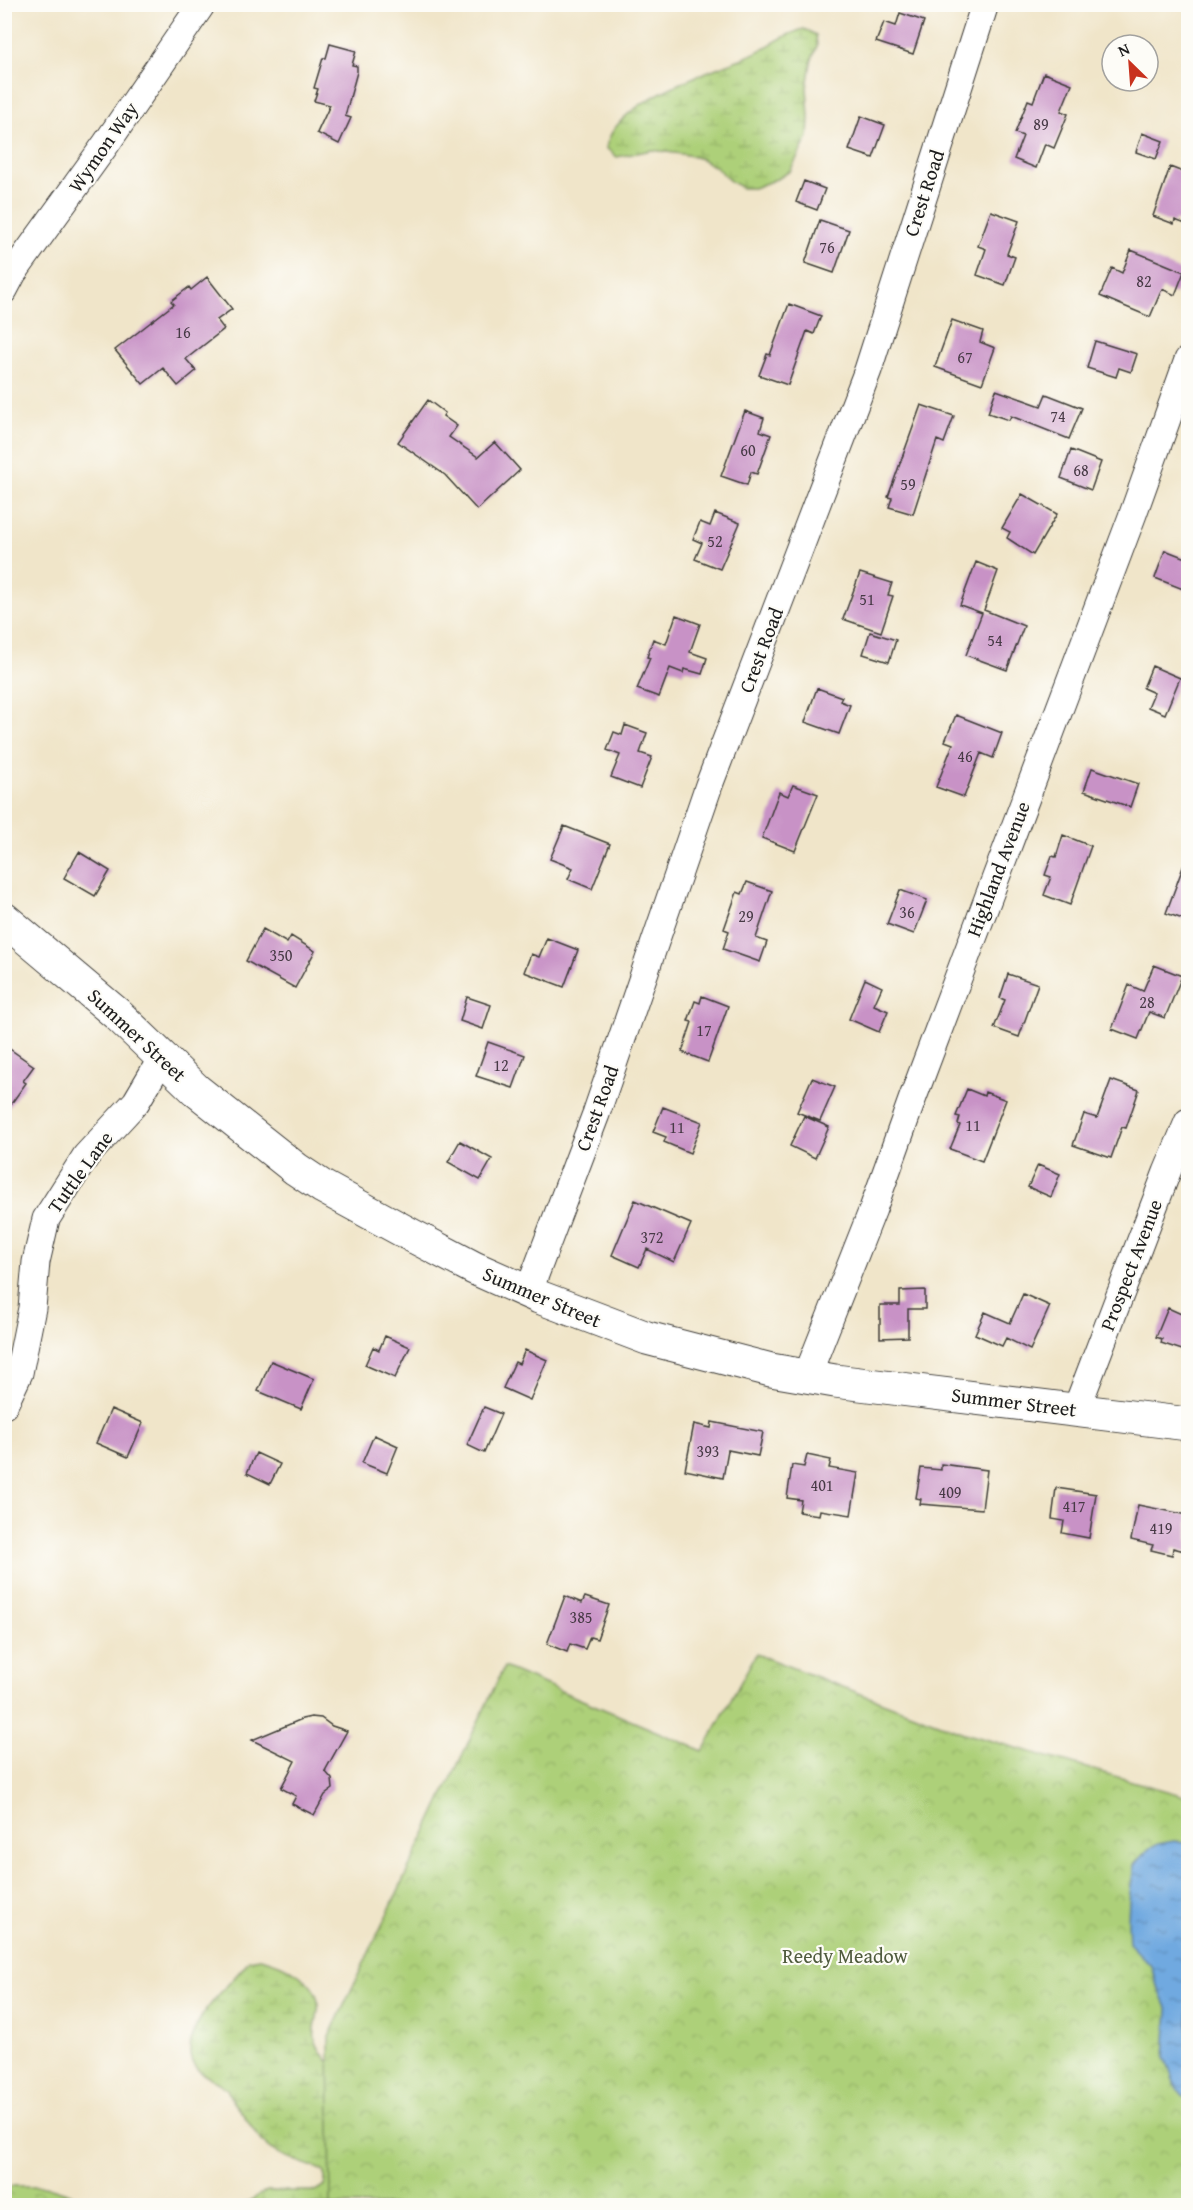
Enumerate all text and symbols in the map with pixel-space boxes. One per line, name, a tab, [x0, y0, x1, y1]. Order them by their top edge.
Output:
north arrow	[1100, 33, 1160, 93]
text: N	[1114, 36, 1134, 63]
street label: Wymon Way	[61, 95, 145, 198]
house number: 89	[1033, 112, 1049, 136]
street label: Crest Road	[896, 146, 951, 240]
house number: 76	[819, 235, 835, 259]
house number: 82	[1136, 269, 1152, 293]
house number: 16	[175, 320, 191, 344]
house number: 67	[957, 345, 973, 369]
house number: 74	[1050, 404, 1066, 428]
house number: 60	[740, 438, 756, 462]
house number: 68	[1073, 458, 1089, 482]
house number: 59	[900, 472, 916, 496]
house number: 52	[707, 529, 723, 553]
house number: 51	[859, 587, 875, 611]
street label: Crest Road	[731, 603, 790, 697]
house number: 54	[987, 628, 1003, 652]
house number: 46	[957, 744, 973, 768]
street label: Highland Avenue	[958, 797, 1037, 941]
house number: 36	[899, 900, 915, 924]
house number: 29	[738, 904, 754, 928]
house number: 350	[269, 943, 293, 967]
street label: Summer Street	[81, 981, 193, 1088]
house number: 28	[1139, 990, 1155, 1014]
house number: 17	[696, 1018, 712, 1042]
house number: 12	[493, 1053, 509, 1077]
street label: Crest Road	[568, 1061, 626, 1155]
house number: 11	[965, 1113, 981, 1137]
house number: 11	[669, 1115, 685, 1139]
street label: Tuttle Lane	[40, 1125, 119, 1219]
street label: Prospect Avenue	[1092, 1195, 1169, 1335]
house number: 372	[640, 1225, 664, 1249]
street label: Summer Street	[479, 1259, 606, 1334]
street label: Summer Street	[950, 1379, 1078, 1424]
house number: 393	[696, 1439, 720, 1463]
house number: 401	[810, 1473, 834, 1497]
house number: 409	[938, 1480, 962, 1504]
house number: 417	[1062, 1494, 1086, 1518]
house number: 419	[1149, 1516, 1173, 1540]
house number: 385	[569, 1605, 593, 1629]
park label: Reedy Meadow	[782, 1941, 908, 1970]

